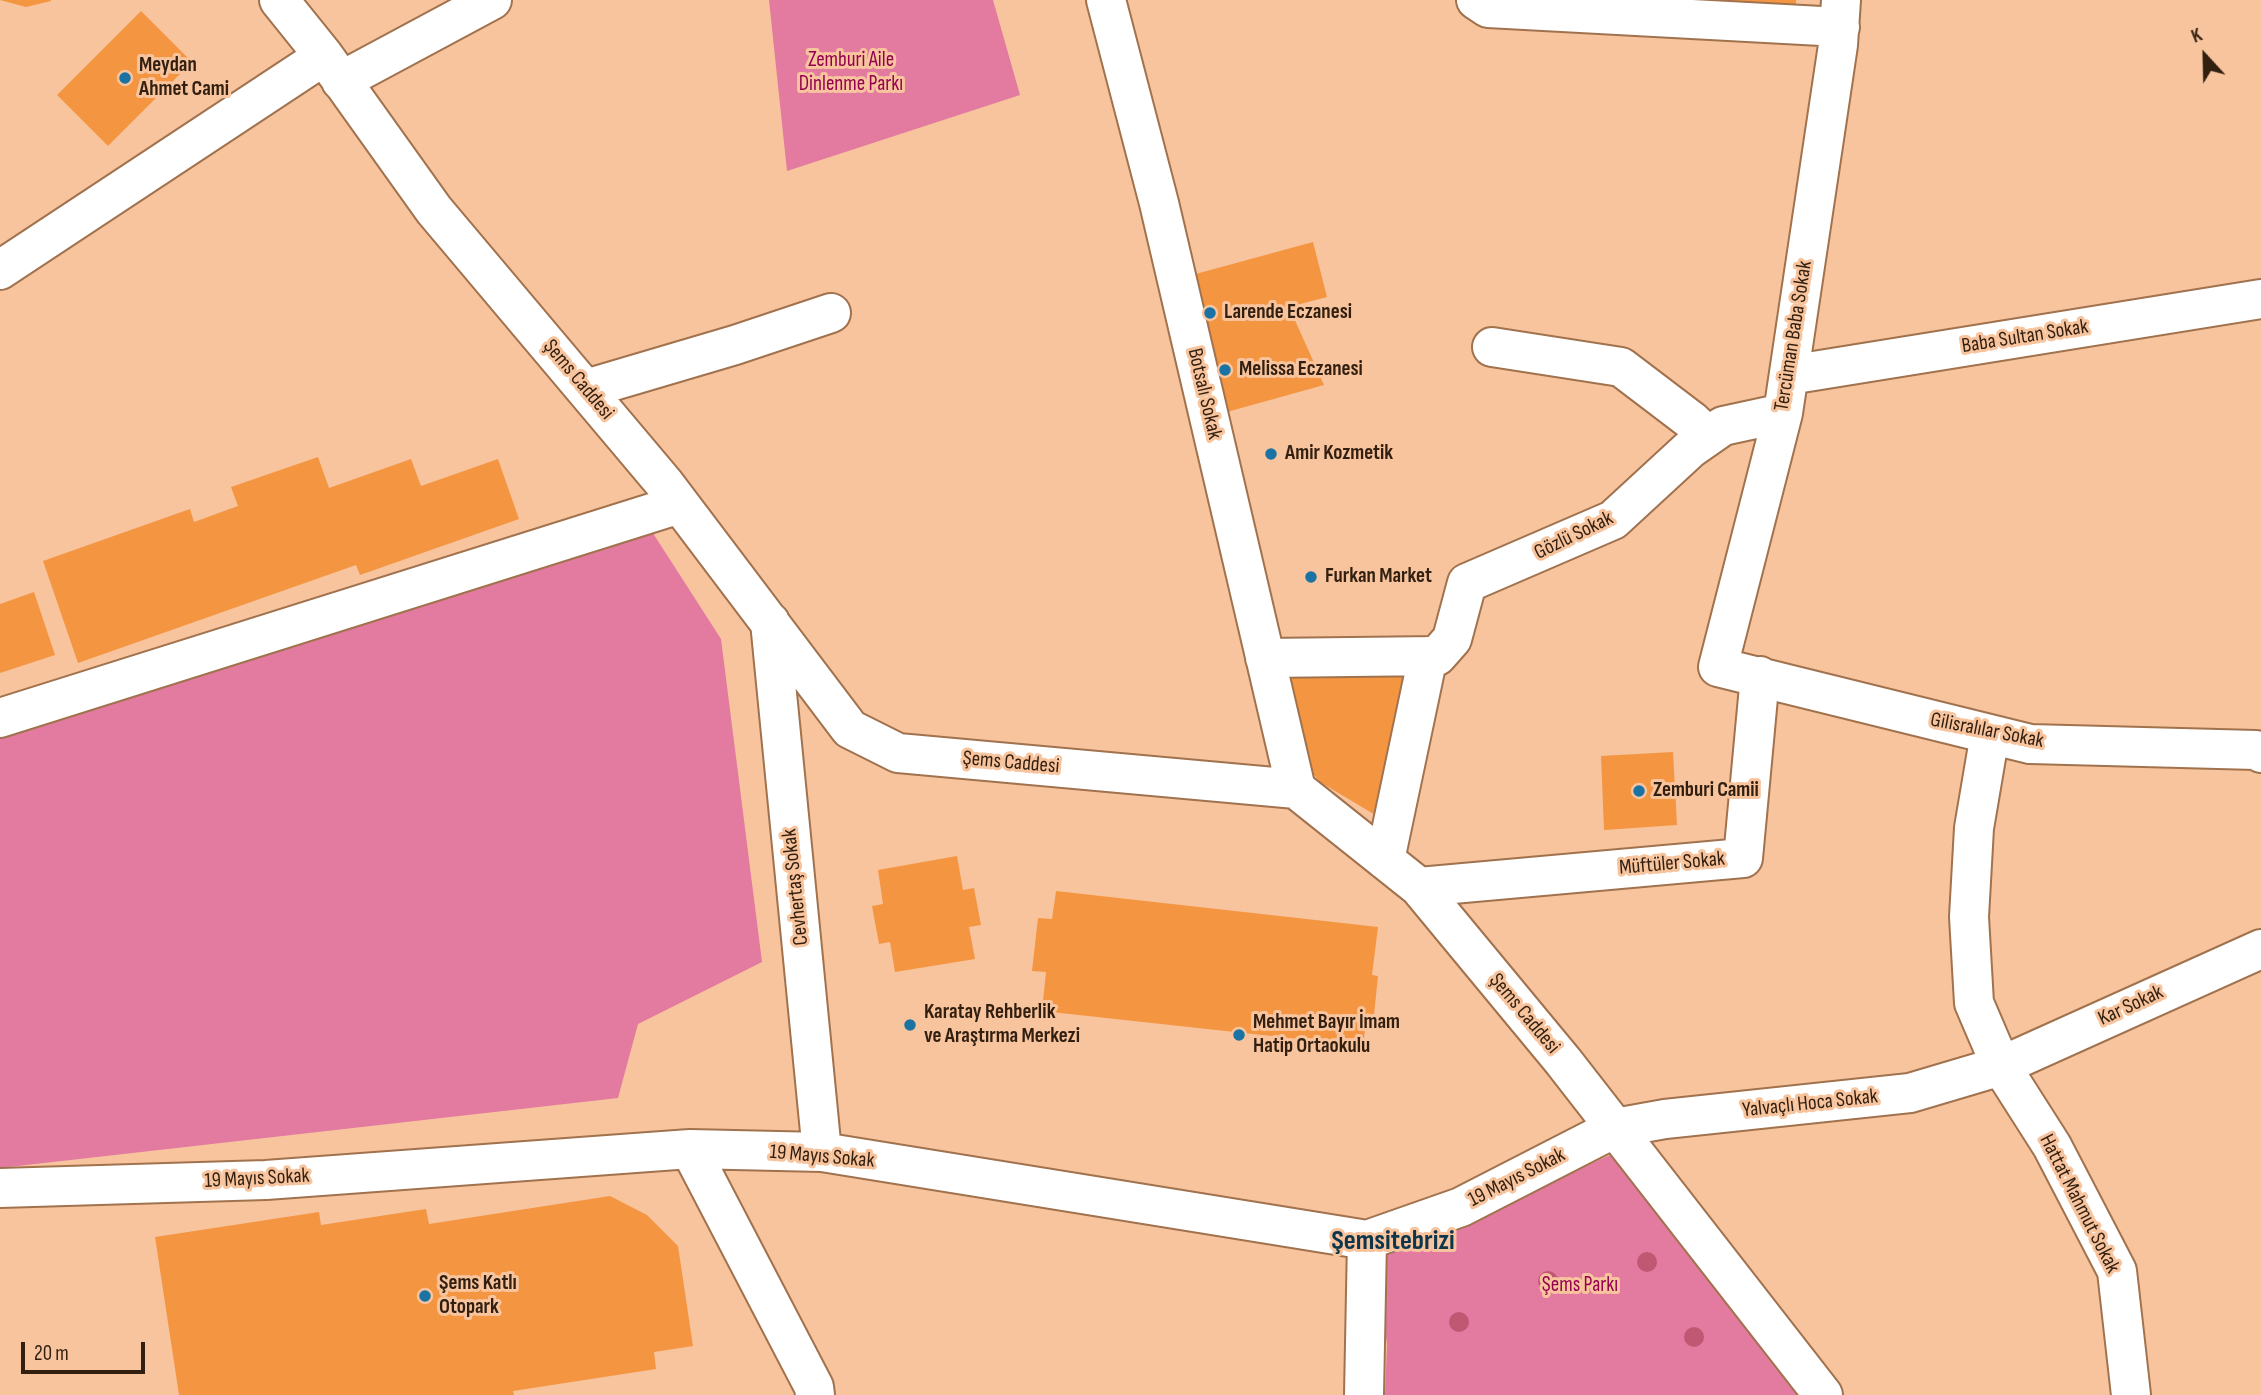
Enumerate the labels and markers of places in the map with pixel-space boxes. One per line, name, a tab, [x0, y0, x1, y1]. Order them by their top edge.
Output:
place label: Meydan Ahmet Cami	[139, 53, 229, 103]
marker: Meydan Ahmet Cami	[117, 70, 133, 86]
place label: Larende Eczanesi	[1224, 300, 1352, 326]
marker: Larende Eczanesi	[1202, 305, 1218, 321]
place label: Melissa Eczanesi	[1239, 357, 1363, 383]
marker: Melissa Eczanesi	[1217, 362, 1233, 378]
place label: Amir Kozmetik	[1285, 441, 1393, 467]
marker: Amir Kozmetik	[1263, 446, 1279, 462]
place label: Furkan Market	[1325, 564, 1432, 590]
marker: Furkan Market	[1303, 569, 1319, 585]
place label: Zemburi Camii	[1653, 778, 1759, 804]
marker: Zemburi Camii	[1631, 783, 1647, 799]
place label: Karatay Rehberlik ve Araştırma Merkezi	[924, 1000, 1080, 1050]
place label: Mehmet Bayır İmam Hatip Ortaokulu	[1253, 1010, 1400, 1060]
marker: Karatay Rehberlik ve Araştırma Merkezi	[902, 1017, 918, 1033]
marker: Mehmet Bayır İmam Hatip Ortaokulu	[1231, 1027, 1247, 1043]
place label: Şems Katlı Otopark	[439, 1271, 517, 1321]
marker: Şems Katlı Otopark	[417, 1288, 433, 1304]

